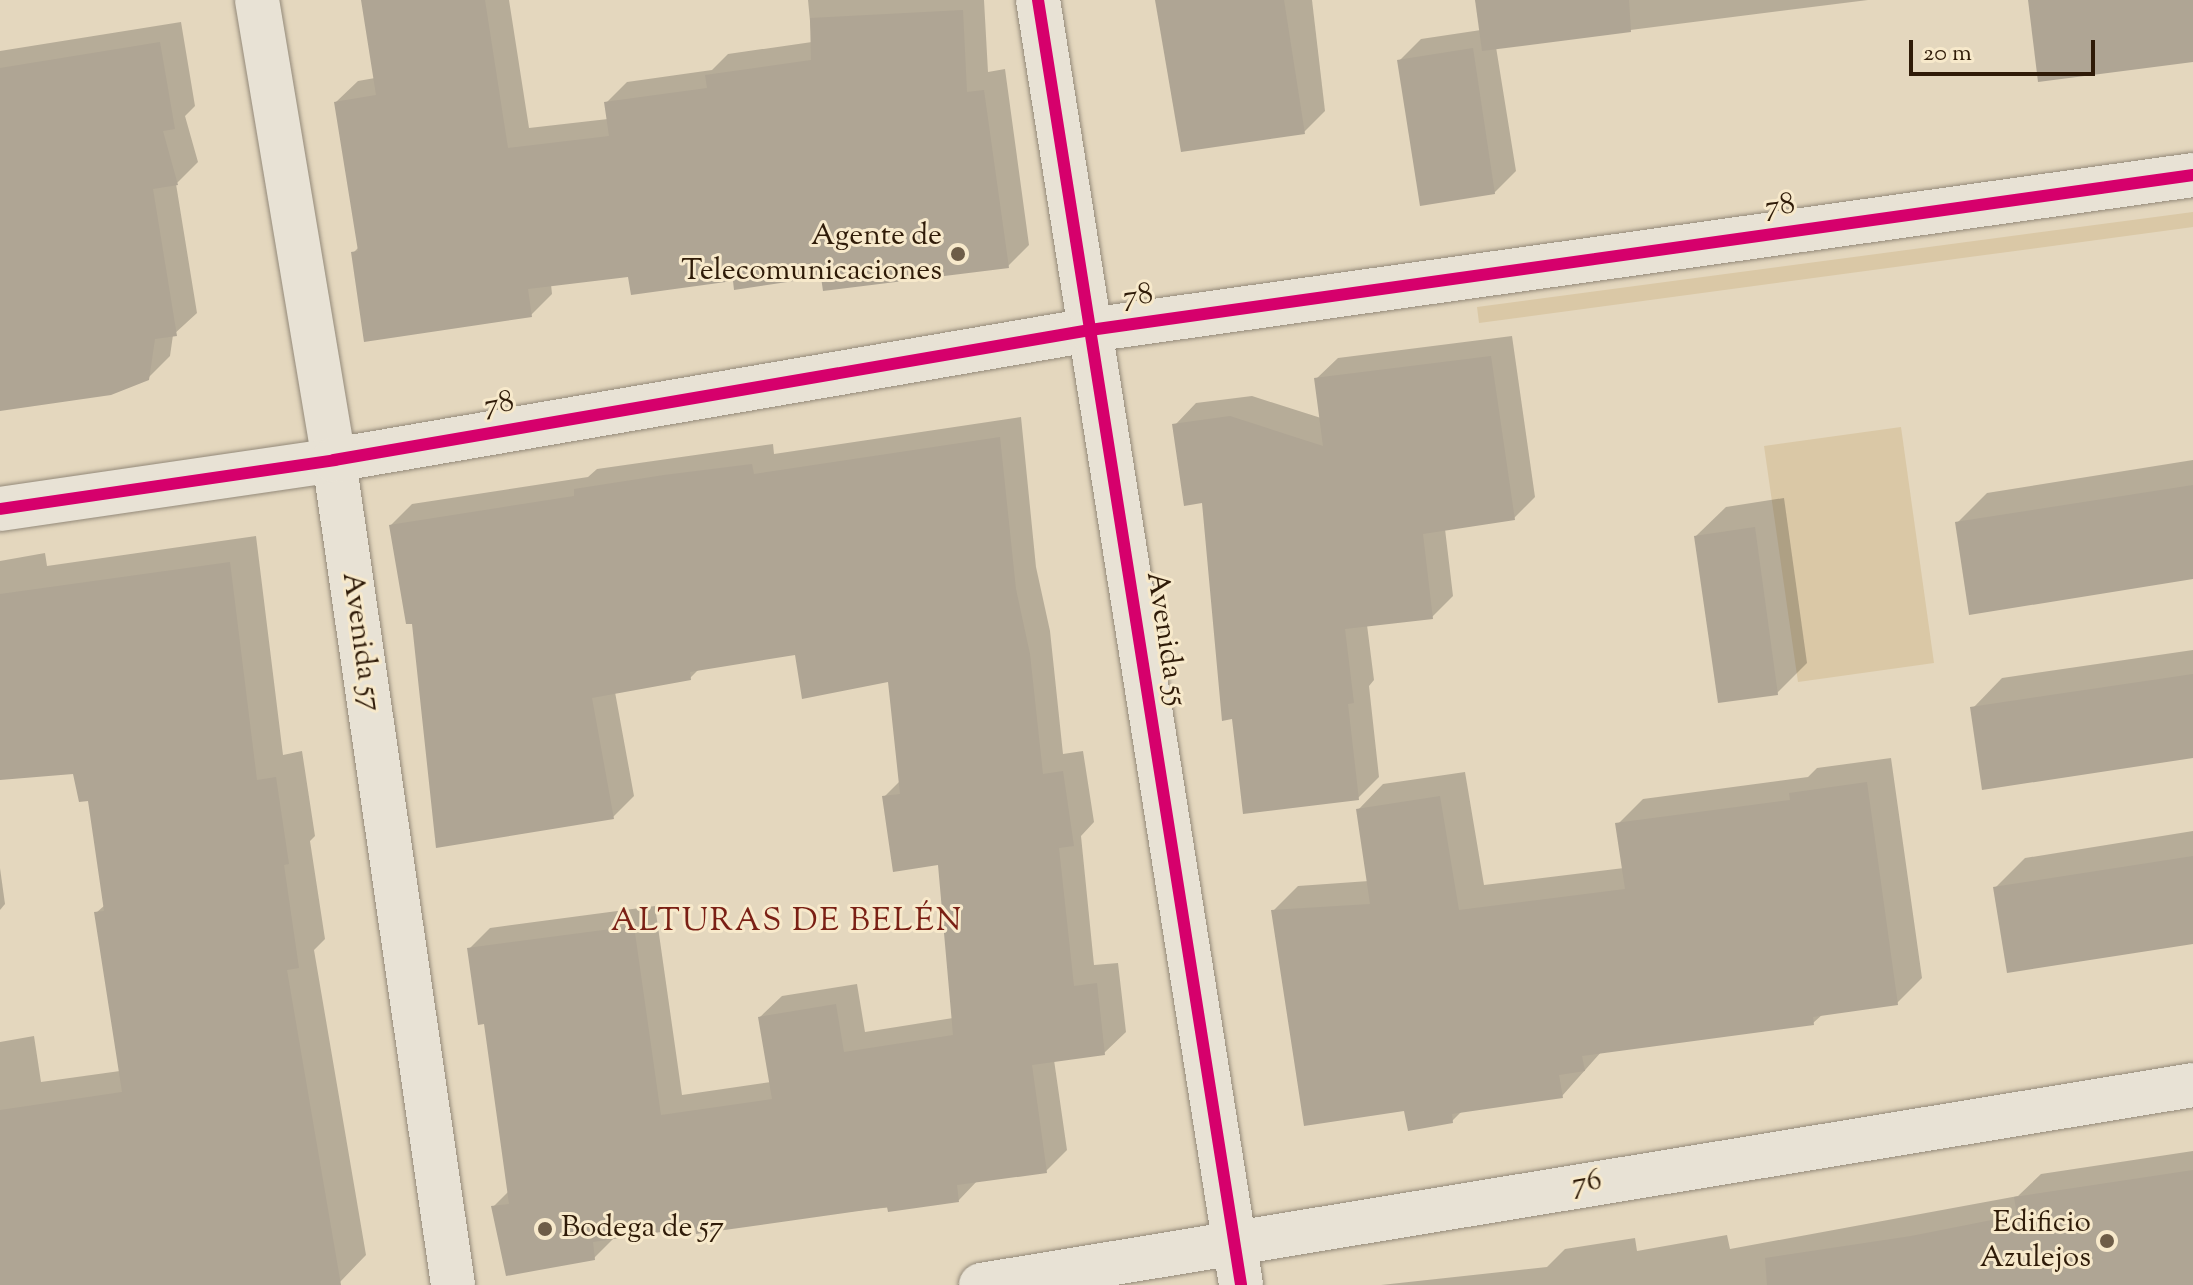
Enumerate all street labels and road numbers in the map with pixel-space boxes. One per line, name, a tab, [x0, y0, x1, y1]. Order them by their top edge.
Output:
street label: 78	[1763, 187, 1797, 227]
street label: 78	[1121, 277, 1155, 317]
street label: 78	[481, 385, 517, 425]
street label: Avenida 55	[1137, 569, 1193, 709]
street label: Avenida 57	[332, 570, 388, 714]
street label: 76	[1569, 1164, 1605, 1204]

